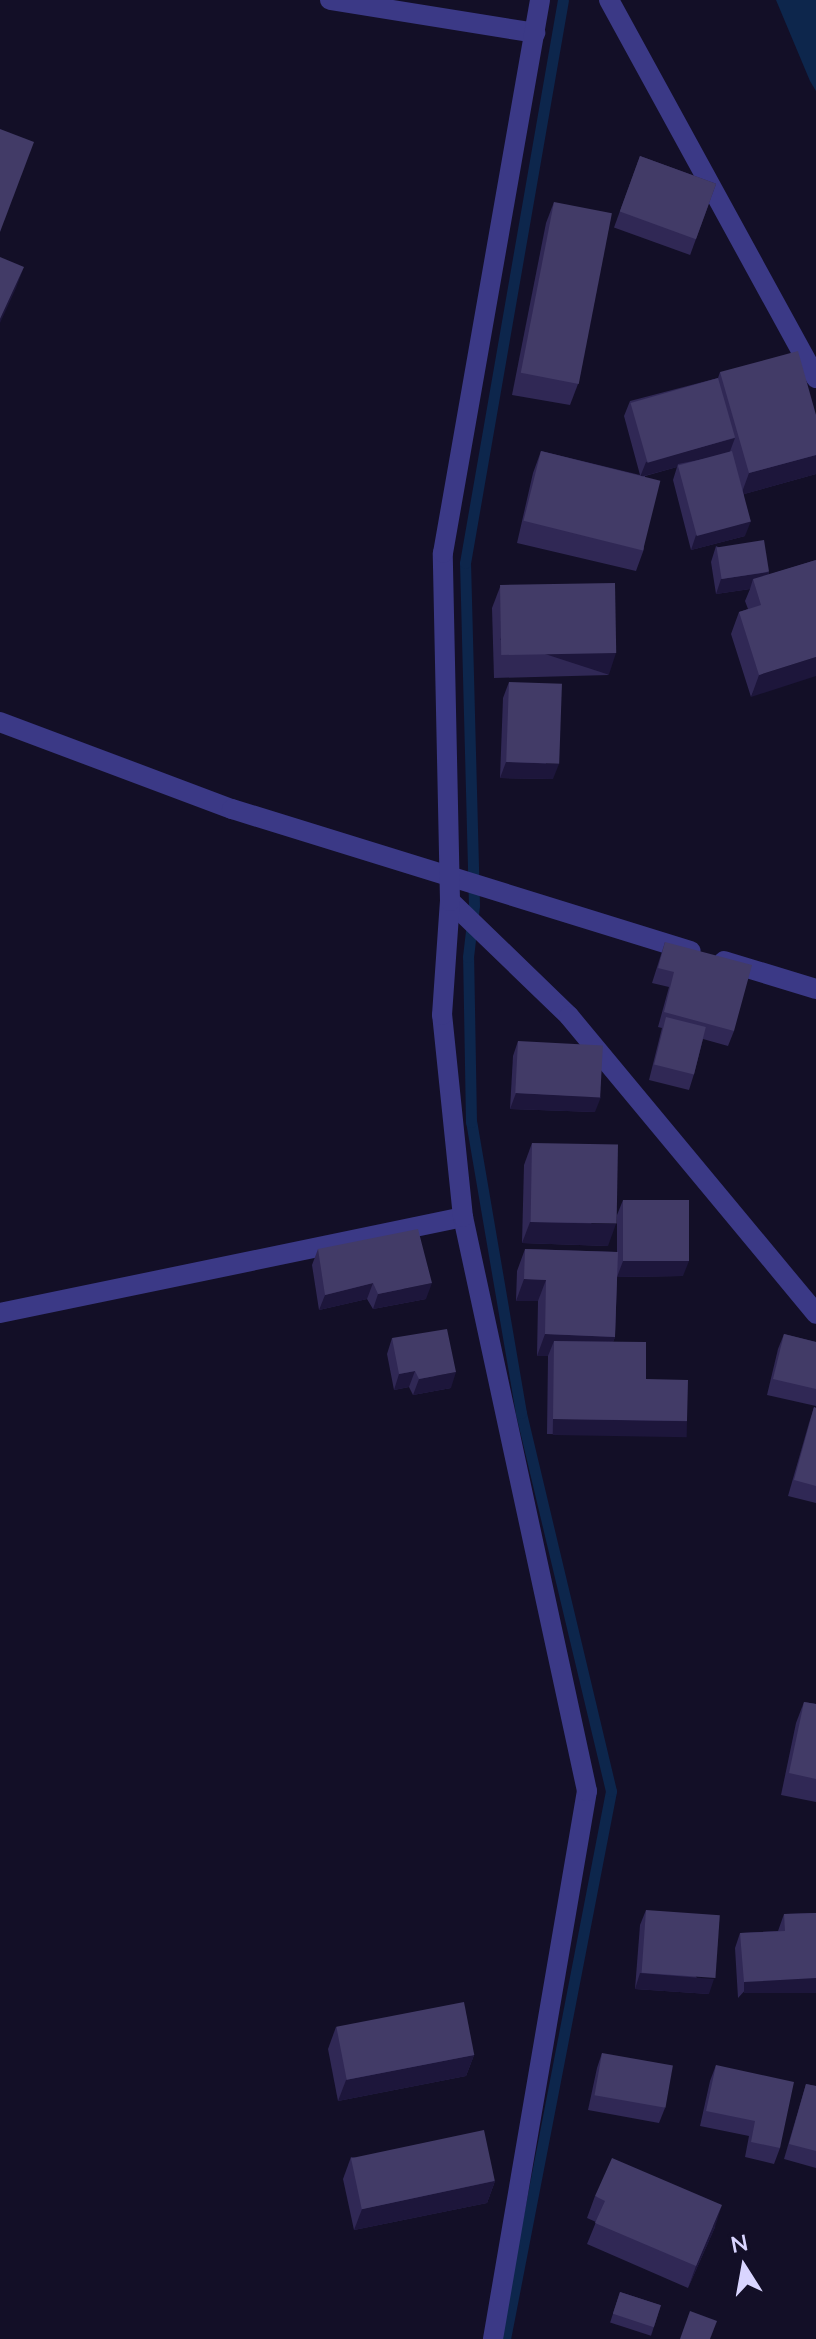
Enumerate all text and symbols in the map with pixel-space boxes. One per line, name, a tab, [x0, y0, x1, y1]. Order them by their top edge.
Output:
north arrow	[704, 2227, 784, 2307]
text: N	[728, 2228, 750, 2258]

